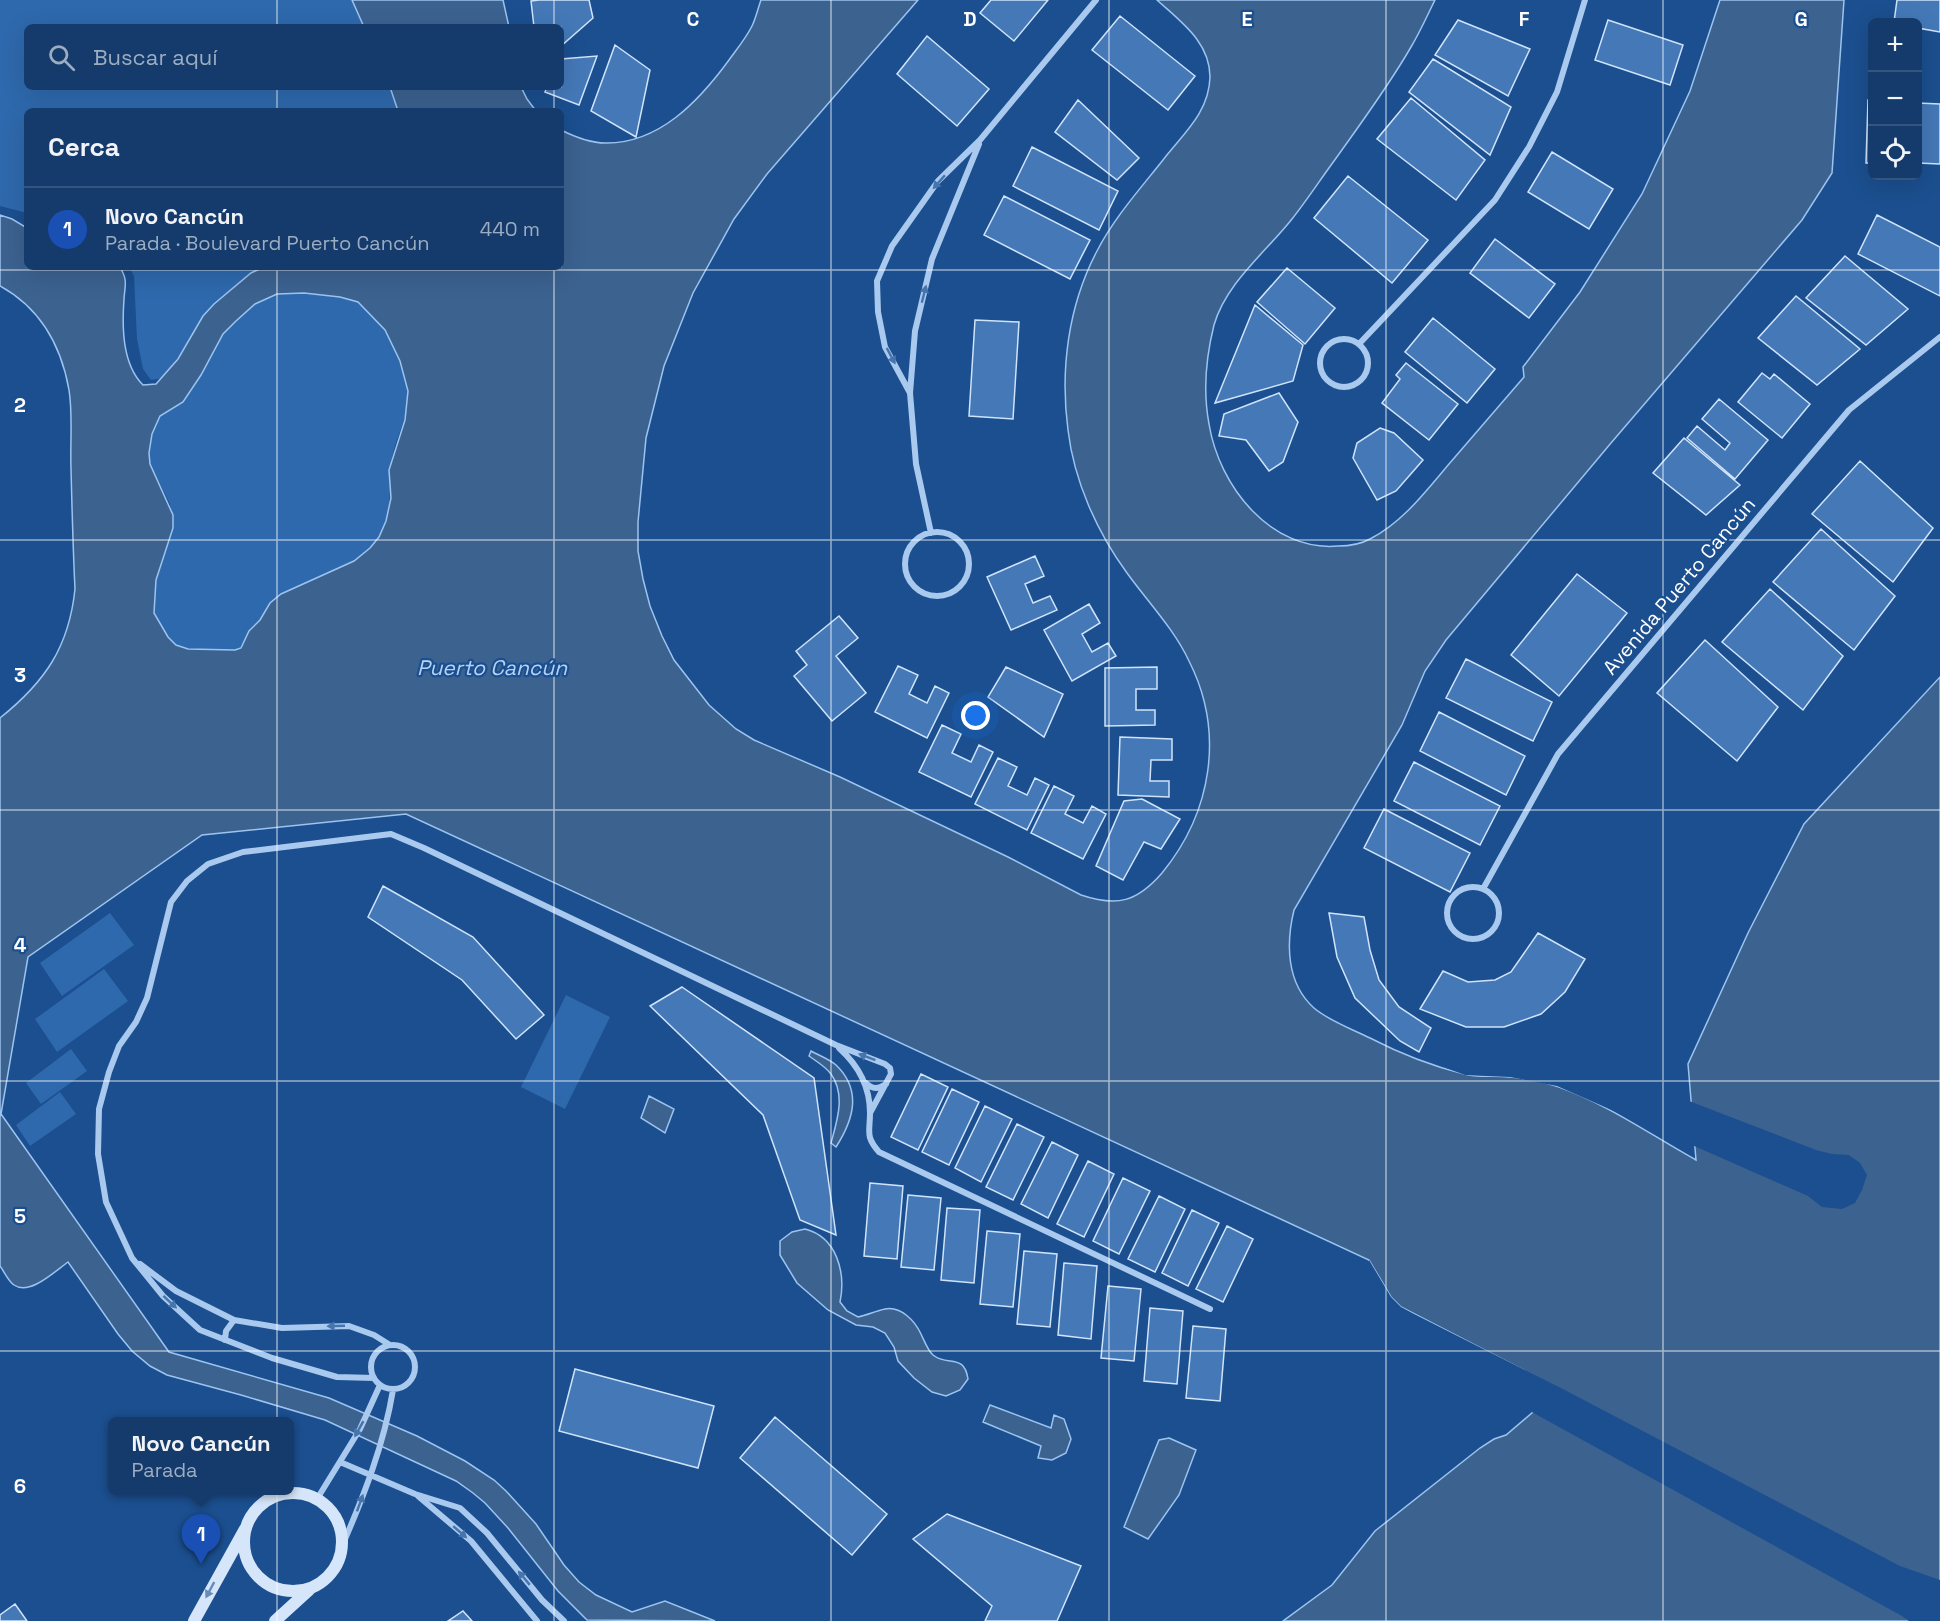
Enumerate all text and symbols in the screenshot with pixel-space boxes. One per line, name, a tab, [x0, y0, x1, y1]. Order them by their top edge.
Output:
text: C	[687, 6, 700, 32]
text: D	[963, 6, 977, 32]
text: E	[1241, 6, 1253, 32]
text: F	[1519, 6, 1530, 32]
text: G	[1794, 6, 1808, 32]
map controls	[1868, 18, 1922, 180]
button: +	[1868, 18, 1922, 72]
search box	[24, 24, 564, 90]
icon: search	[45, 41, 78, 74]
text: Buscar aquí	[93, 43, 218, 71]
button: −	[1868, 72, 1922, 126]
button: locate	[1868, 126, 1922, 180]
text: Cerca	[48, 130, 120, 164]
one-way arrow	[933, 174, 946, 189]
text: Novo Cancún	[105, 202, 244, 230]
text: 1	[63, 216, 72, 242]
text: 440 m	[480, 216, 540, 242]
text: Parada · Boulevard Puerto Cancún	[105, 230, 429, 256]
one-way arrow	[919, 284, 929, 303]
one-way arrow	[886, 348, 896, 365]
text: 2	[14, 392, 26, 418]
street label: Avenida Puerto Cancún	[1597, 492, 1761, 680]
water label: Puerto Cancún	[417, 654, 568, 681]
text: 3	[14, 662, 26, 688]
your location	[961, 701, 990, 730]
text: 4	[14, 932, 27, 958]
one-way arrow	[858, 1051, 876, 1061]
text: 5	[14, 1203, 26, 1229]
one-way arrow	[163, 1295, 177, 1309]
one-way arrow	[327, 1322, 346, 1331]
popup	[108, 1417, 294, 1495]
one-way arrow	[354, 1421, 364, 1438]
text: Novo Cancún	[131, 1429, 271, 1457]
text: Parada	[131, 1457, 198, 1483]
text: 6	[14, 1473, 26, 1499]
one-way arrow	[356, 1494, 366, 1512]
pin: 1	[182, 1514, 220, 1564]
one-way arrow	[452, 1525, 467, 1538]
one-way arrow	[518, 1571, 531, 1586]
one-way arrow	[205, 1582, 215, 1599]

